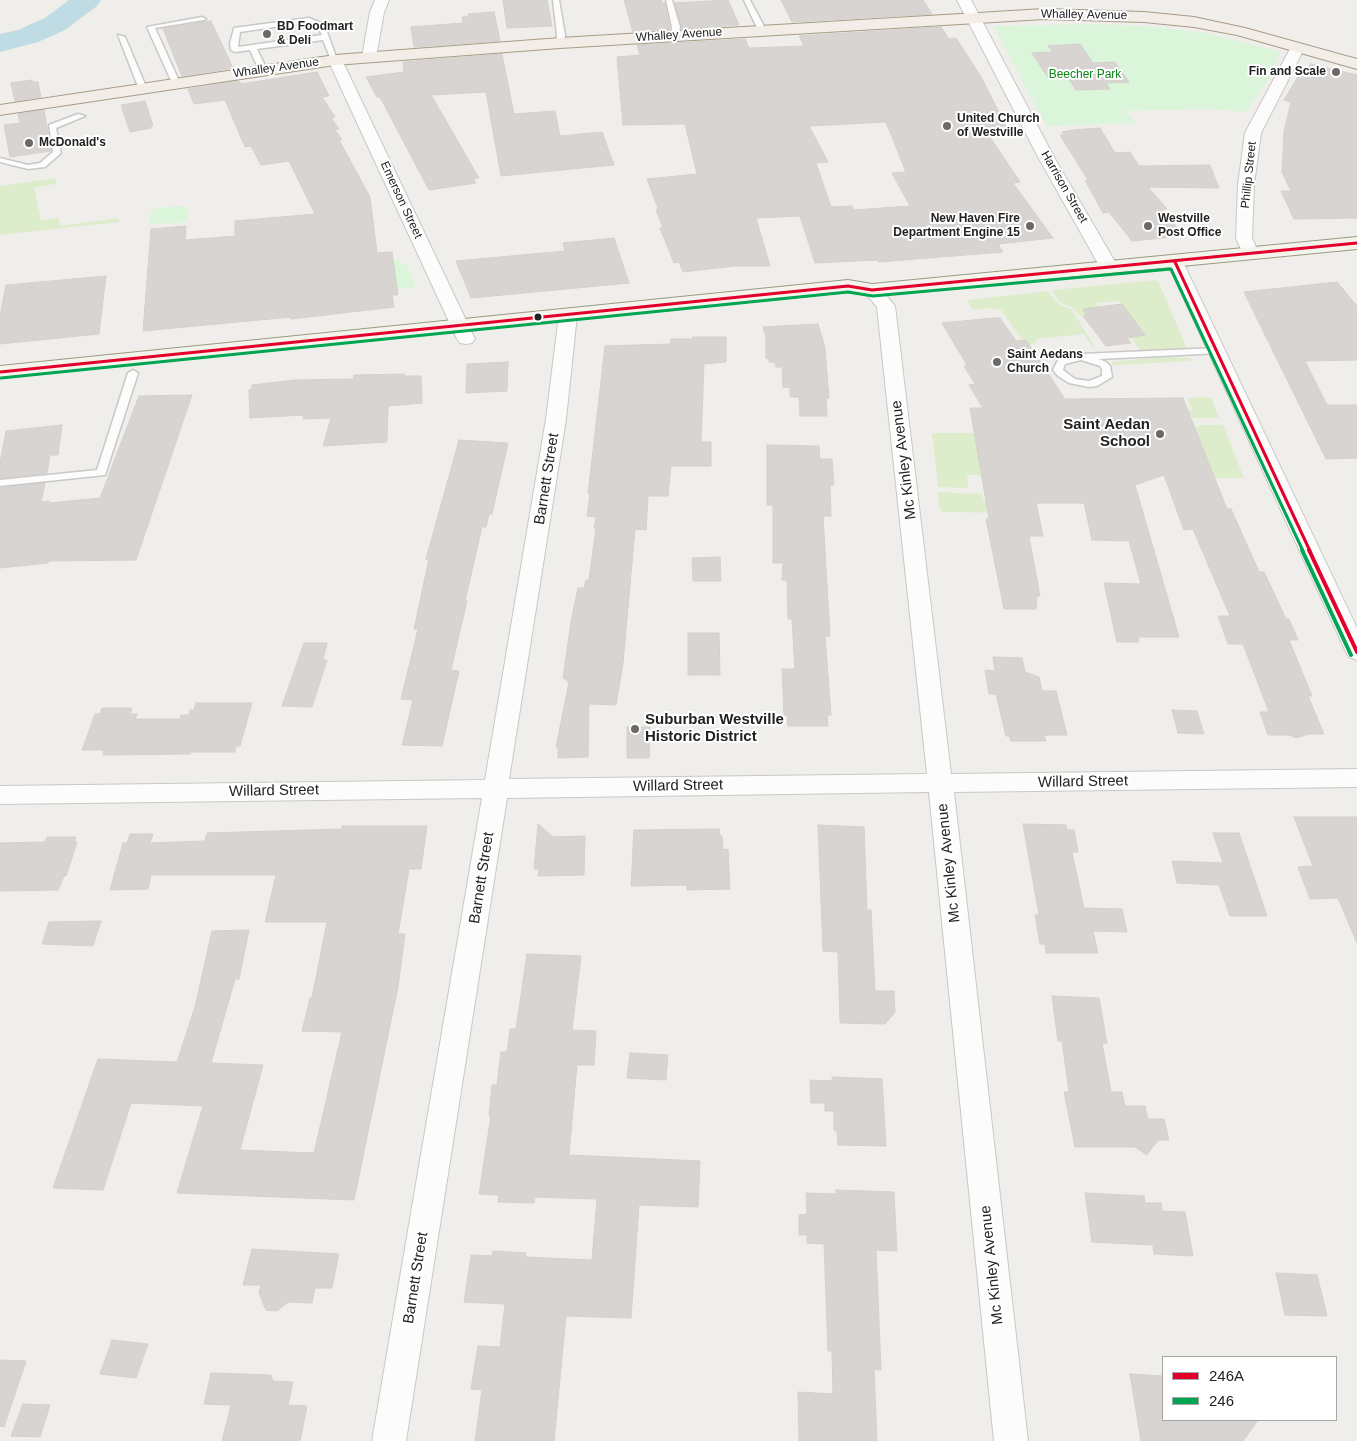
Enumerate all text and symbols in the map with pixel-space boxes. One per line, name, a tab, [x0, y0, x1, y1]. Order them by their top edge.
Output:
street label: Whalley Avenue	[1041, 7, 1127, 23]
place label: BD Foodmart & Deli	[277, 20, 353, 48]
street label: Whalley Avenue	[635, 25, 723, 45]
marker: BD Foodmart & Deli	[261, 28, 273, 40]
street label: Whalley Avenue	[232, 55, 320, 81]
place label: Fin and Scale	[1249, 65, 1326, 79]
marker: Fin and Scale	[1330, 66, 1342, 78]
park label: Beecher Park	[1049, 68, 1121, 82]
place label: United Church of Westville	[957, 112, 1040, 140]
marker: United Church of Westville	[941, 120, 953, 132]
place label: McDonald's	[39, 136, 106, 150]
marker: McDonald's	[23, 137, 35, 149]
street label: Phillip Street	[1238, 141, 1260, 209]
street label: Harrison Street	[1038, 148, 1090, 226]
street label: Emerson Street	[377, 159, 425, 241]
place label: New Haven Fire Department Engine 15	[893, 212, 1020, 240]
place label: Westville Post Office	[1158, 212, 1221, 240]
marker: New Haven Fire Department Engine 15	[1024, 220, 1036, 232]
marker: Westville Post Office	[1142, 220, 1154, 232]
unlabelled marker	[533, 312, 543, 322]
place label: Saint Aedans Church	[1007, 348, 1083, 376]
marker: Saint Aedans Church	[991, 356, 1003, 368]
street label: Mc Kinley Avenue	[888, 399, 920, 521]
place label: Saint Aedan School	[1063, 416, 1150, 451]
marker: Saint Aedan School	[1154, 428, 1166, 440]
street label: Barnett Street	[531, 432, 563, 526]
place label: Suburban Westville Historic District	[645, 711, 784, 746]
marker: Suburban Westville Historic District	[629, 723, 641, 735]
street label: Willard Street	[1038, 772, 1128, 792]
street label: Willard Street	[633, 776, 723, 796]
street label: Willard Street	[229, 781, 319, 801]
street label: Mc Kinley Avenue	[934, 802, 964, 924]
street label: Barnett Street	[466, 831, 498, 925]
street label: Mc Kinley Avenue	[977, 1204, 1007, 1326]
street label: Barnett Street	[400, 1231, 432, 1325]
legend	[1162, 1356, 1337, 1421]
text: 246A	[1209, 1367, 1244, 1384]
text: 246	[1209, 1392, 1234, 1409]

